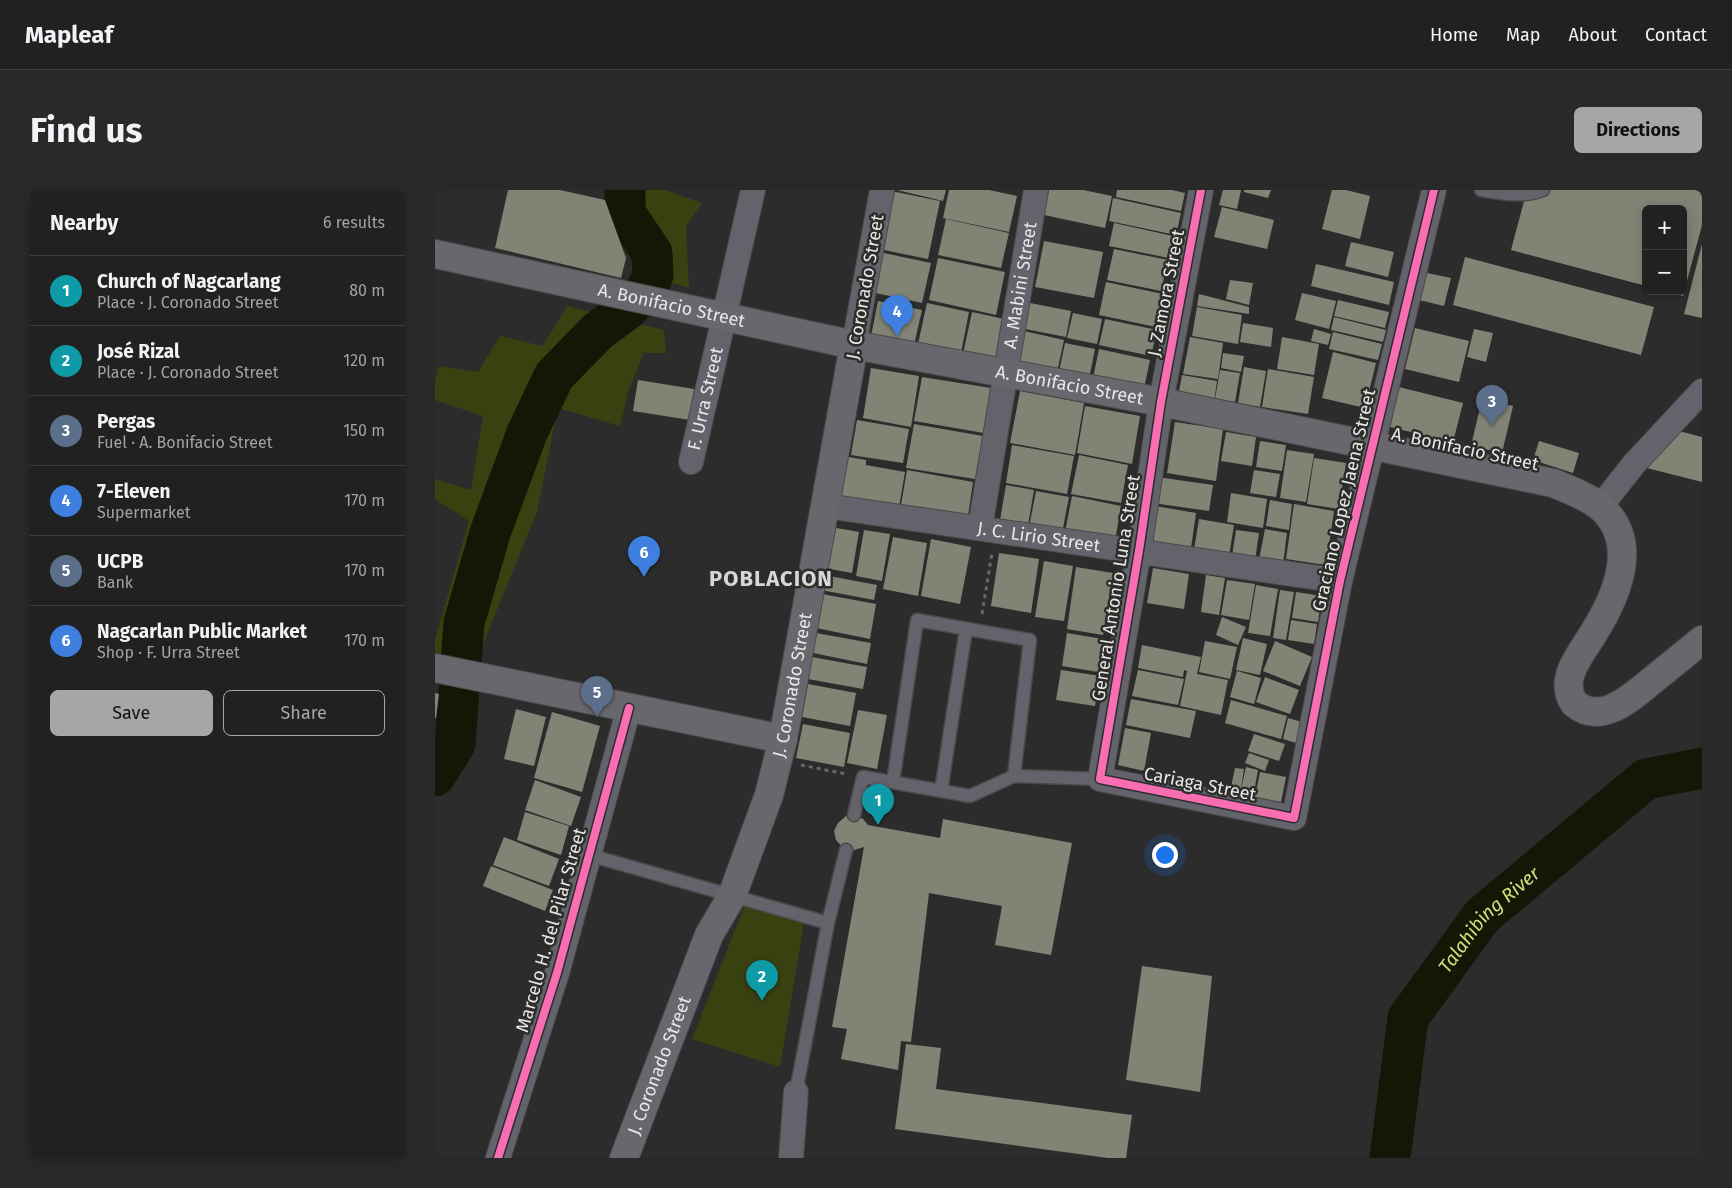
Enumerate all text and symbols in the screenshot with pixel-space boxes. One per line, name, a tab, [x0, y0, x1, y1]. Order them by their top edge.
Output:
text: Mapleaf	[25, 21, 113, 49]
text: Home	[1430, 24, 1478, 46]
text: Map	[1506, 24, 1540, 46]
text: About	[1568, 24, 1617, 46]
text: Contact	[1645, 24, 1707, 46]
button: Directions	[1574, 107, 1702, 153]
text: Find us	[30, 109, 142, 151]
map controls	[1642, 205, 1687, 295]
button: +	[1642, 205, 1687, 250]
text: Nearby	[50, 210, 118, 236]
street label: J. Coronado Street	[841, 212, 889, 361]
text: 6 results	[323, 213, 385, 232]
street label: A. Mabini Street	[999, 220, 1042, 350]
street label: J. Zamora Street	[1143, 227, 1189, 358]
button: −	[1642, 250, 1687, 295]
text: Church of Nagcarlang	[97, 270, 281, 293]
street label: A. Bonifacio Street	[596, 279, 748, 332]
text: 1	[62, 281, 70, 300]
text: 80 m	[349, 281, 385, 300]
text: Place · J. Coronado Street	[97, 293, 278, 312]
pin: 4	[881, 295, 913, 336]
text: José Rizal	[97, 340, 180, 363]
street label: F. Urra Street	[683, 344, 728, 452]
text: 2	[62, 351, 70, 370]
text: 120 m	[343, 351, 385, 370]
street label: A. Bonifacio Street	[994, 361, 1146, 410]
text: Place · J. Coronado Street	[97, 363, 278, 382]
pin: 3	[1476, 385, 1508, 426]
street label: Graciano Lopez Jaena Street	[1308, 386, 1380, 613]
text: Pergas	[97, 410, 155, 433]
text: 3	[62, 421, 70, 440]
text: 150 m	[343, 421, 385, 440]
street label: A. Bonifacio Street	[1389, 423, 1541, 475]
text: Fuel · A. Bonifacio Street	[97, 433, 272, 452]
street label: General Antonio Luna Street	[1087, 473, 1145, 703]
text: 7-Eleven	[97, 480, 170, 503]
text: 4	[61, 491, 71, 510]
text: 170 m	[344, 491, 385, 510]
text: Supermarket	[97, 503, 191, 522]
street label: J. C. Lirio Street	[976, 517, 1102, 557]
pin: 6	[628, 536, 660, 577]
text: UCPB	[97, 550, 143, 573]
text: 5	[62, 561, 70, 580]
text: 170 m	[344, 561, 385, 580]
district label: POBLACION	[709, 565, 833, 592]
text: Bank	[97, 573, 133, 592]
street label: J. Coronado Street	[768, 610, 817, 760]
text: Nagcarlan Public Market	[97, 620, 307, 643]
text: 6	[61, 631, 71, 650]
text: 170 m	[344, 631, 385, 650]
text: Shop · F. Urra Street	[97, 643, 240, 662]
pin: 5	[581, 676, 613, 717]
button: Save	[50, 690, 213, 736]
button: Share	[223, 690, 385, 736]
street label: Cariaga Street	[1142, 762, 1258, 806]
pin: 1	[862, 784, 894, 825]
street label: Marcelo H. del Pilar Street	[511, 825, 591, 1035]
your location	[1152, 842, 1178, 868]
water label: Talahibing River	[1434, 862, 1545, 978]
pin: 2	[746, 960, 778, 1001]
street label: J. Coronado Street	[623, 992, 696, 1138]

